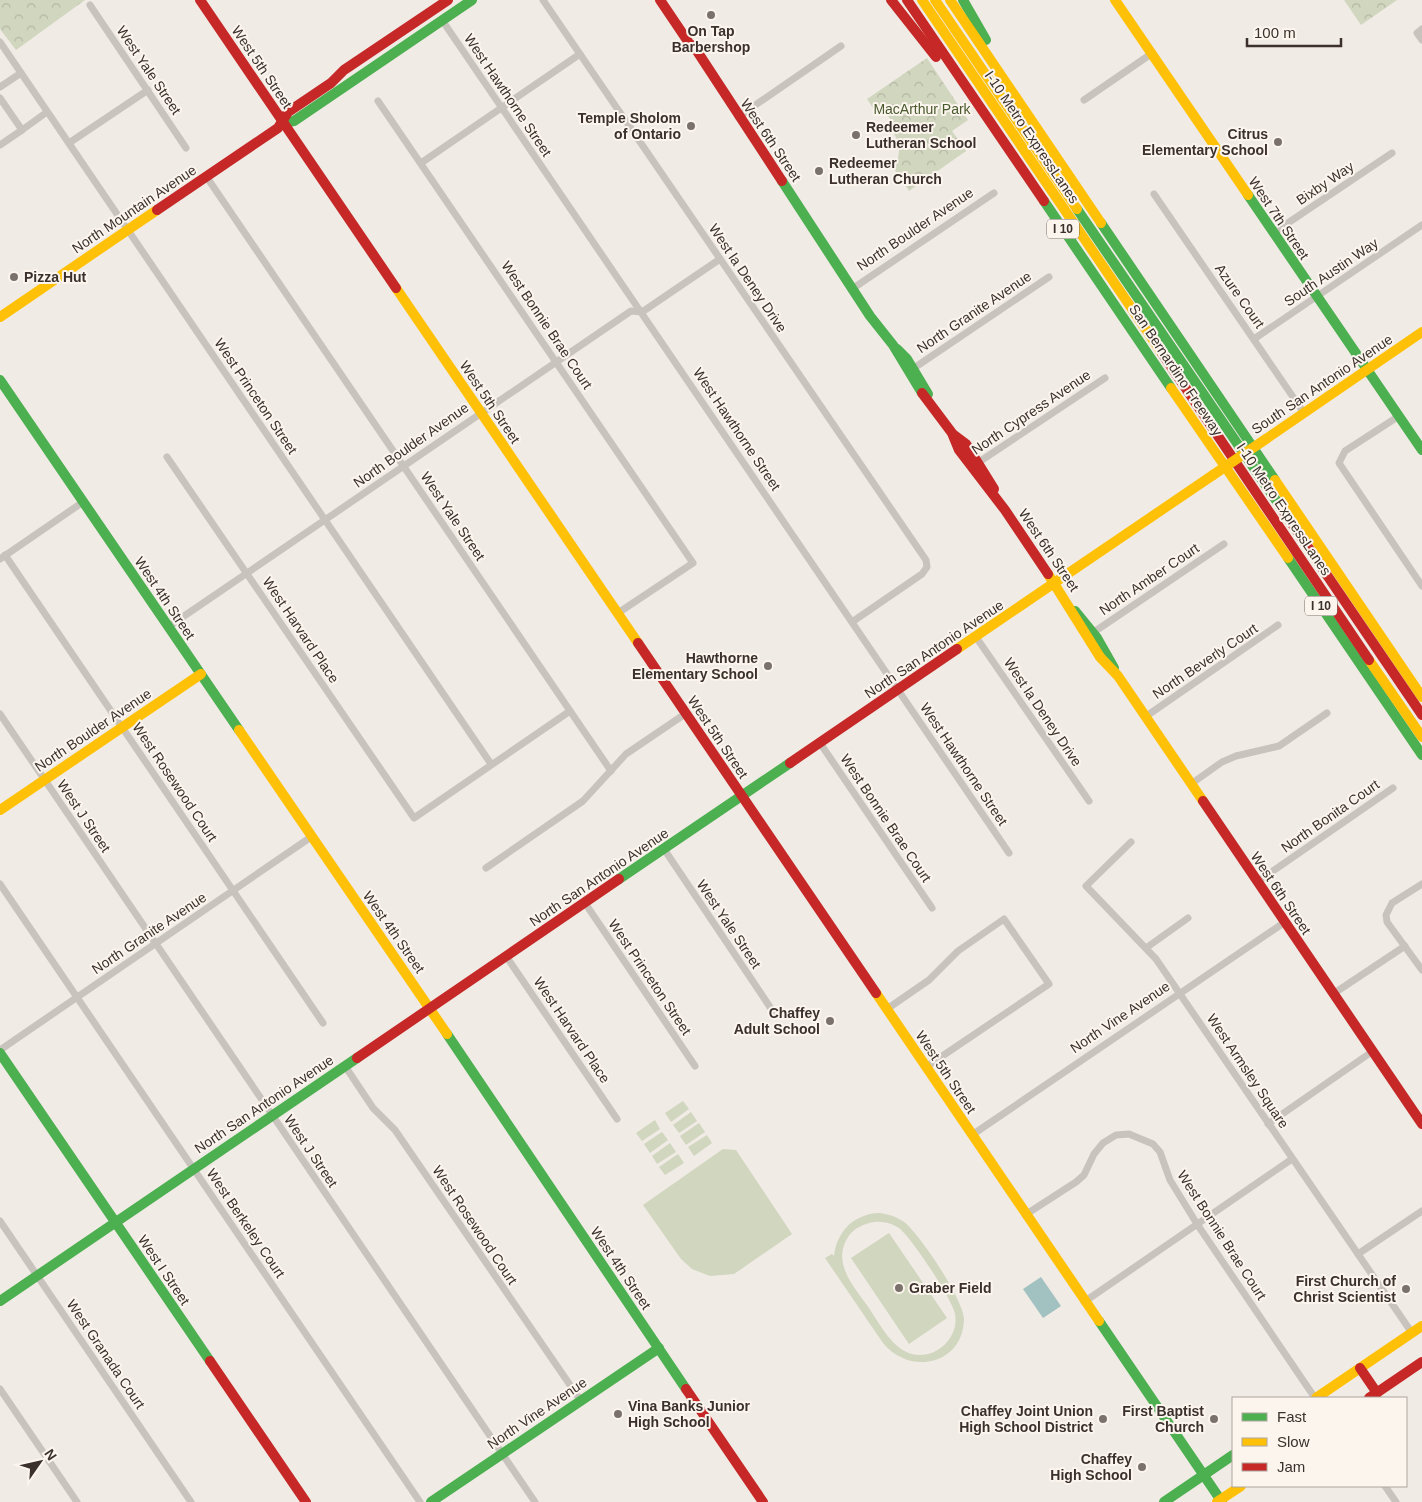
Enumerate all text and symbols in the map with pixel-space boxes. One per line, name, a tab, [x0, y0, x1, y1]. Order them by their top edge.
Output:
marker: On Tap Barbershop	[705, 9, 717, 21]
scale bar	[1247, 15, 1341, 47]
street label: West Yale Street	[113, 23, 185, 117]
street label: West 5th Street	[228, 23, 296, 111]
place label: On Tap Barbershop	[672, 23, 750, 55]
text: 100 m	[1254, 24, 1296, 41]
street label: West Hawthorne Street	[461, 31, 555, 159]
street label: I-10 Metro ExpressLanes	[982, 68, 1082, 206]
street label: West 6th Street	[737, 96, 805, 184]
park label: MacArthur Park	[873, 101, 972, 117]
place label: Temple Sholom of Ontario	[578, 110, 681, 142]
place label: Redeemer Lutheran School	[866, 119, 976, 151]
marker: Temple Sholom of Ontario	[685, 120, 697, 132]
place label: Citrus Elementary School	[1142, 126, 1268, 158]
marker: Redeemer Lutheran School	[850, 129, 862, 141]
marker: Citrus Elementary School	[1272, 136, 1284, 148]
place label: Redeemer Lutheran Church	[829, 155, 942, 187]
street label: Bixby Way	[1293, 158, 1357, 208]
street label: North Mountain Avenue	[69, 161, 199, 256]
marker: Redeemer Lutheran Church	[813, 165, 825, 177]
street label: West 7th Street	[1245, 174, 1313, 262]
street label: North Boulder Avenue	[854, 184, 976, 274]
road number: I 10	[1047, 220, 1079, 238]
street label: West la Deney Drive	[706, 221, 790, 335]
street label: South Austin Way	[1281, 235, 1381, 309]
street label: West Bonnie Brae Court	[498, 258, 596, 392]
street label: Azure Court	[1212, 261, 1268, 331]
street label: North Granite Avenue	[914, 268, 1034, 356]
place label: Pizza Hut	[24, 269, 87, 285]
marker: Pizza Hut	[8, 271, 20, 283]
street label: San Bernardino Freeway	[1126, 301, 1226, 439]
street label: South San Antonio Avenue	[1249, 331, 1396, 437]
street label: West Princeton Street	[211, 335, 301, 457]
street label: West 5th Street	[456, 358, 524, 446]
street label: West Hawthorne Street	[690, 365, 784, 493]
street label: North Cypress Avenue	[969, 366, 1094, 458]
street label: North Boulder Avenue	[350, 399, 472, 491]
street label: I-10 Metro ExpressLanes	[1234, 440, 1334, 578]
street label: West Yale Street	[417, 469, 489, 563]
street label: West 6th Street	[1015, 506, 1083, 594]
street label: North Amber Court	[1096, 540, 1202, 618]
street label: West 4th Street	[131, 554, 199, 642]
street label: West Harvard Place	[260, 574, 342, 686]
street label: North San Antonio Avenue	[862, 596, 1007, 701]
road number: I 10	[1305, 596, 1337, 616]
street label: North Beverly Court	[1150, 620, 1261, 702]
place label: Hawthorne Elementary School	[632, 650, 758, 682]
street label: West la Deney Drive	[1001, 655, 1085, 769]
marker: Hawthorne Elementary School	[762, 660, 774, 672]
street label: North Boulder Avenue	[32, 685, 154, 775]
street label: West 5th Street	[684, 693, 752, 781]
street label: West Hawthorne Street	[917, 700, 1011, 828]
street label: West Rosewood Court	[129, 720, 221, 845]
street label: West Bonnie Brae Court	[837, 751, 935, 885]
street label: North Bonita Court	[1278, 776, 1382, 856]
street label: West J Street	[54, 777, 114, 855]
street label: North San Antonio Avenue	[527, 824, 672, 929]
street label: West 6th Street	[1247, 849, 1315, 937]
street label: West Yale Street	[693, 877, 765, 971]
street label: West 4th Street	[360, 888, 428, 976]
street label: North Granite Avenue	[89, 889, 209, 977]
street label: West Princeton Street	[605, 916, 695, 1038]
street label: West Harvard Place	[531, 974, 613, 1086]
street label: North Vine Avenue	[1067, 978, 1173, 1056]
place label: Chaffey Adult School	[734, 1005, 820, 1037]
street label: West Armsley Square	[1204, 1011, 1292, 1131]
marker: Chaffey Adult School	[824, 1015, 836, 1027]
street label: West 5th Street	[912, 1028, 980, 1116]
street label: North San Antonio Avenue	[192, 1051, 337, 1156]
street label: West J Street	[281, 1112, 341, 1190]
street label: West Rosewood Court	[429, 1163, 521, 1288]
street label: West Berkeley Court	[204, 1165, 289, 1281]
street label: West Bonnie Brae Court	[1174, 1167, 1270, 1303]
street label: West 4th Street	[587, 1224, 655, 1312]
street label: West I Street	[135, 1232, 193, 1308]
place label: First Church of Christ Scientist	[1293, 1273, 1396, 1305]
place label: Graber Field	[909, 1280, 991, 1296]
marker: Graber Field	[893, 1282, 905, 1294]
marker: First Church of Christ Scientist	[1400, 1283, 1412, 1295]
street label: West Granada Court	[64, 1296, 149, 1412]
street label: North Vine Avenue	[484, 1374, 590, 1452]
legend	[1232, 1397, 1407, 1487]
place label: Vina Banks Junior High School	[628, 1398, 750, 1430]
place label: Chaffey Joint Union High School District	[959, 1403, 1093, 1435]
place label: First Baptist Church	[1122, 1403, 1204, 1435]
marker: Vina Banks Junior High School	[612, 1408, 624, 1420]
text: Fast	[1277, 1408, 1307, 1425]
marker: Chaffey Joint Union High School District	[1097, 1413, 1109, 1425]
marker: First Baptist Church	[1208, 1413, 1220, 1425]
text: Slow	[1277, 1433, 1310, 1450]
north arrow	[15, 1437, 65, 1487]
text: N	[41, 1446, 60, 1463]
place label: Chaffey High School	[1050, 1451, 1132, 1483]
text: Jam	[1277, 1458, 1305, 1475]
marker: Chaffey High School	[1136, 1461, 1148, 1473]

